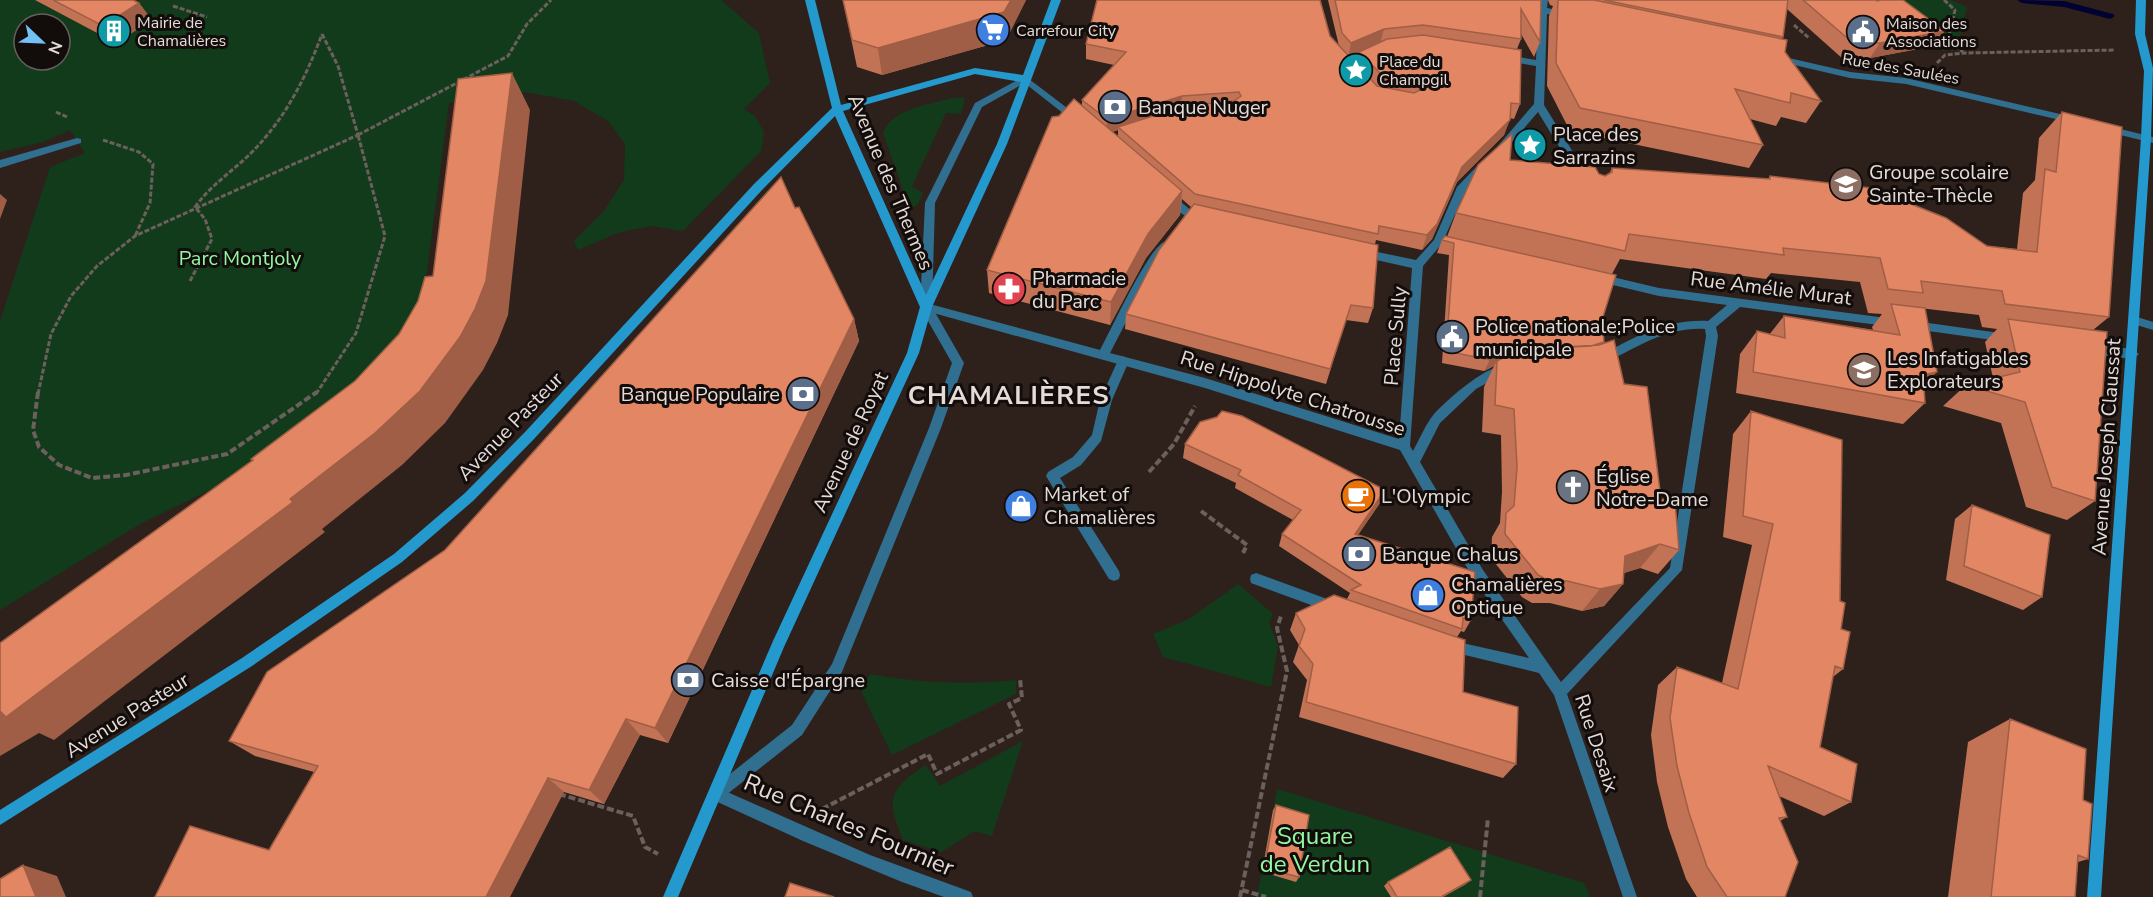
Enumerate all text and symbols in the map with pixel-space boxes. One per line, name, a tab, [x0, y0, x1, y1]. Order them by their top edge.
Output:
north arrow	[12, 12, 72, 72]
place label: Mairie de Chamalières	[137, 12, 226, 52]
supermarket icon: Carrefour City	[975, 12, 1011, 48]
building icon: Mairie de Chamalières	[96, 13, 132, 49]
place label: Maison des Associations	[1886, 13, 1976, 53]
public building icon: Maison des Associations	[1845, 14, 1881, 50]
place label: Carrefour City	[1016, 20, 1117, 42]
text: N	[42, 38, 67, 57]
street label: Rue des Saulées	[1841, 48, 1961, 90]
place label: Place du Champgil	[1379, 51, 1448, 91]
place icon: Place du Champgil	[1338, 52, 1374, 88]
bank icon: Banque Nuger	[1097, 89, 1133, 125]
street label: Avenue des Thermes	[841, 90, 940, 274]
place label: Banque Nuger	[1138, 94, 1268, 121]
place label: Place des Sarrazins	[1553, 121, 1639, 171]
place icon: Place des Sarrazins	[1512, 127, 1548, 163]
place label: Groupe scolaire Sainte-Thècle	[1869, 159, 2009, 209]
school or university icon: Groupe scolaire Sainte-Thècle	[1828, 166, 1864, 202]
park label: Parc Montjoly	[179, 245, 302, 272]
place label: Pharmacie du Parc	[1032, 265, 1126, 315]
street label: Rue Amélie Murat	[1689, 265, 1854, 312]
pharmacy icon: Pharmacie du Parc	[991, 271, 1027, 307]
street label: Place Sully	[1378, 285, 1413, 387]
place label: Police nationale;Police municipale	[1475, 313, 1675, 363]
public building icon: Police nationale;Police municipale	[1434, 319, 1470, 355]
street label: Avenue Joseph Claussat	[2085, 337, 2128, 556]
street label: Rue Hippolyte Chatrousse	[1177, 344, 1409, 443]
place label: Les Infatigables Explorateurs	[1887, 345, 2029, 395]
school or university icon: Les Infatigables Explorateurs	[1846, 352, 1882, 388]
street label: Avenue Pasteur	[452, 366, 569, 487]
street label: Avenue de Royat	[806, 367, 895, 517]
bank icon: Banque Populaire	[785, 376, 821, 412]
district label: CHAMALIÈRES	[908, 378, 1110, 413]
place label: Banque Populaire	[621, 381, 780, 408]
place label: Église Notre-Dame	[1596, 463, 1708, 513]
church icon: Église Notre-Dame	[1555, 469, 1591, 505]
cafe icon: L'Olympic	[1340, 478, 1376, 514]
place label: Market of Chamalières	[1044, 481, 1156, 531]
place label: L'Olympic	[1381, 483, 1470, 510]
shop icon: Market of Chamalières	[1003, 488, 1039, 524]
bank icon: Banque Chalus	[1341, 536, 1377, 572]
place label: Banque Chalus	[1382, 541, 1518, 568]
place label: Chamalières Optique	[1451, 571, 1563, 621]
shop icon: Chamalières Optique	[1410, 577, 1446, 613]
bank icon: Caisse d'Épargne	[670, 662, 706, 698]
street label: Avenue Pasteur	[60, 667, 194, 764]
place label: Caisse d'Épargne	[711, 667, 865, 694]
street label: Rue Desaix	[1568, 691, 1625, 796]
street label: Rue Charles Fournier	[739, 766, 959, 884]
park label: Square de Verdun	[1260, 820, 1370, 880]

